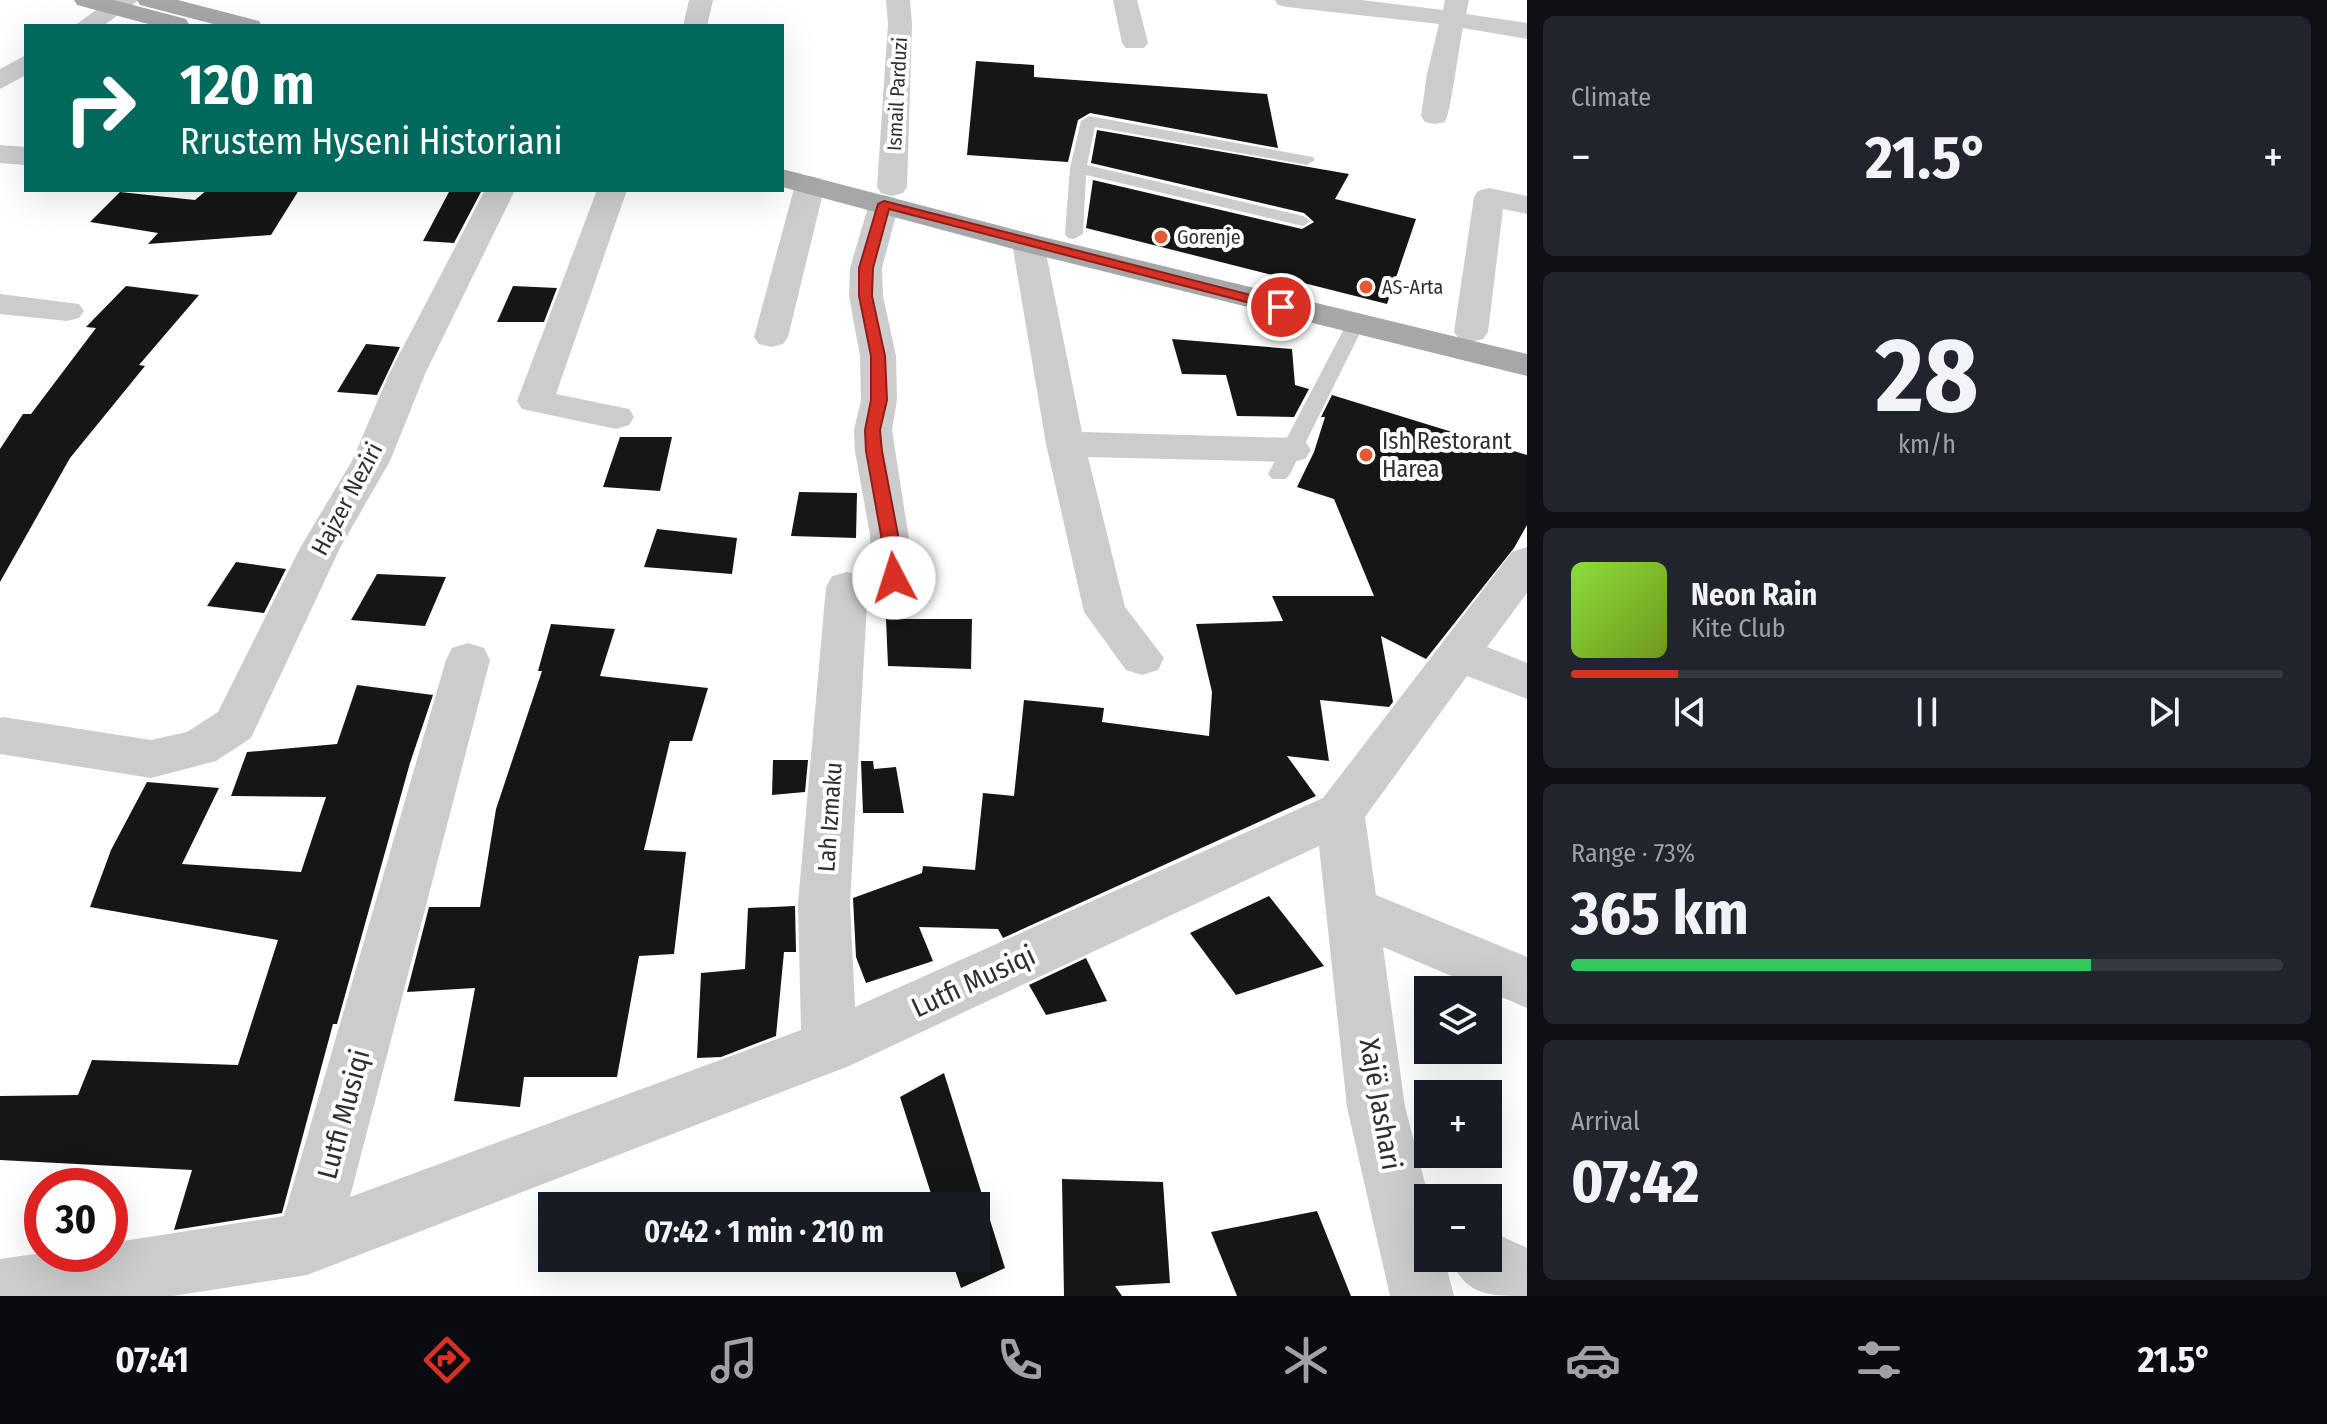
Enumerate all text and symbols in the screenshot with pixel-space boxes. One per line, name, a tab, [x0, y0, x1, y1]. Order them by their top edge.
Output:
street label: Ismail Parduzi	[882, 37, 912, 151]
text: 120 m	[180, 52, 315, 119]
icon: right	[48, 56, 152, 160]
text: Climate	[1571, 82, 1651, 113]
text: Rrustem Hyseni Historiani	[180, 120, 563, 164]
text: 21.5°	[1865, 122, 1989, 194]
text: −	[1571, 131, 1591, 184]
text: +	[2263, 131, 2283, 184]
place label: Gorenje	[1177, 225, 1241, 249]
marker: Gorenje	[1152, 228, 1170, 246]
pin	[1247, 273, 1315, 341]
place label: AS-Arta	[1382, 275, 1443, 299]
marker: AS-Arta	[1357, 278, 1375, 296]
icon: arrive	[1259, 285, 1303, 329]
text: 28	[1875, 314, 1979, 439]
place label: Ish Restorant Harea	[1382, 427, 1512, 483]
text: km/h	[1898, 429, 1956, 460]
street label: Hajzer Neziri	[306, 438, 388, 560]
marker: Ish Restorant Harea	[1357, 446, 1375, 464]
position arrow	[852, 536, 936, 620]
text: Neon Rain	[1691, 577, 1817, 613]
text: Kite Club	[1691, 613, 1786, 644]
icon: previous	[1668, 690, 1712, 734]
icon: pause	[1905, 690, 1949, 734]
icon: next	[2142, 690, 2186, 734]
street label: Lah Izmaku	[812, 761, 848, 873]
text: Range · 73%	[1571, 838, 1695, 869]
text: 365 km	[1571, 878, 1749, 950]
street label: Lutfi Musiqi	[906, 938, 1040, 1024]
map controls	[1414, 976, 1502, 1272]
button: layers	[1414, 976, 1502, 1064]
street label: Xajë Jashari	[1353, 1036, 1408, 1172]
street label: Lutfi Musiqi	[310, 1046, 377, 1182]
button: +	[1414, 1080, 1502, 1168]
text: Arrival	[1571, 1106, 1640, 1137]
text: 07:42	[1571, 1146, 1700, 1218]
speed limit sign: 30	[24, 1168, 128, 1272]
button: −	[1414, 1184, 1502, 1272]
text: 07:42 · 1 min · 210 m	[644, 1214, 884, 1250]
icon: directions	[419, 1332, 475, 1388]
icon: music	[706, 1332, 762, 1388]
icon: phone	[992, 1332, 1048, 1388]
icon: climate	[1278, 1332, 1334, 1388]
icon: car	[1565, 1332, 1621, 1388]
icon: filters	[1851, 1332, 1907, 1388]
text: 07:41	[115, 1338, 189, 1382]
text: 21.5°	[2138, 1338, 2212, 1382]

